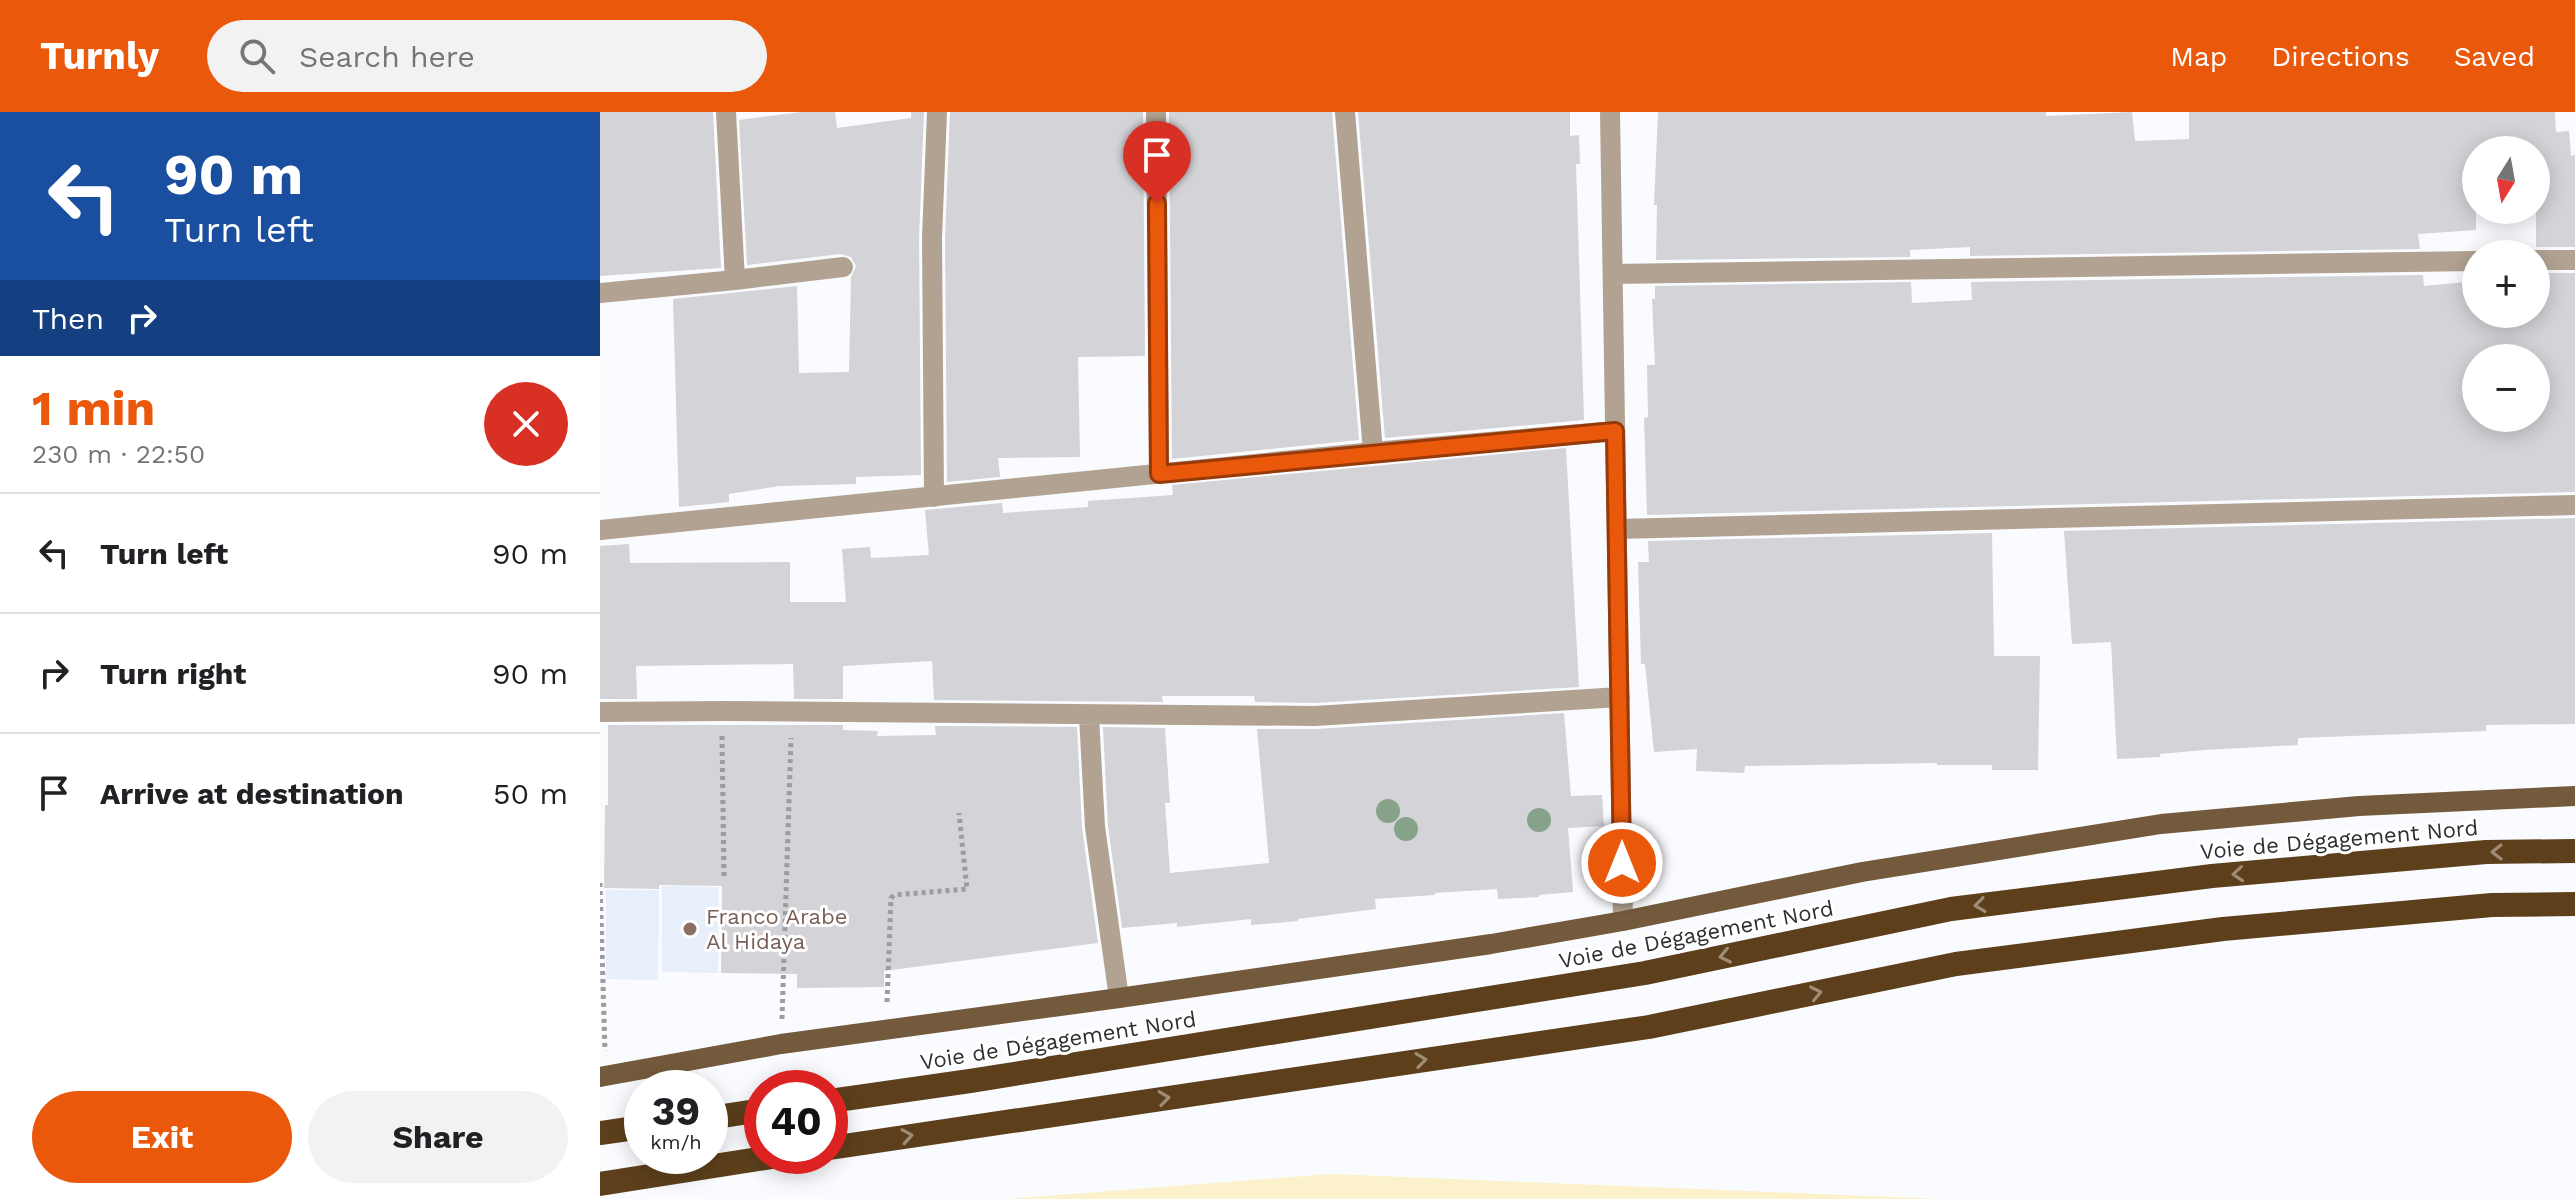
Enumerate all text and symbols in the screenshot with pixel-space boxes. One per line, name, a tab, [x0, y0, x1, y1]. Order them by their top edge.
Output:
search box	[207, 20, 767, 92]
text: Turnly	[40, 34, 159, 78]
icon: search	[235, 34, 279, 78]
text: Search here	[299, 39, 475, 74]
text: Map	[2170, 40, 2227, 73]
text: Directions	[2271, 40, 2410, 73]
text: Saved	[2454, 40, 2535, 73]
pin	[1123, 121, 1191, 203]
icon: arrive	[1135, 133, 1179, 177]
north arrow	[2462, 136, 2550, 224]
map controls	[2462, 136, 2550, 432]
text: 90 m	[164, 142, 303, 208]
icon: left	[32, 144, 136, 248]
text: Turn left	[164, 209, 314, 251]
button: +	[2462, 240, 2550, 328]
icon: right	[120, 296, 164, 340]
text: Then	[32, 301, 104, 336]
button: −	[2462, 344, 2550, 432]
text: 1 min	[32, 380, 155, 437]
button: close	[484, 382, 568, 466]
text: 230 m · 22:50	[32, 439, 205, 469]
icon: left	[32, 531, 76, 575]
text: Turn left	[100, 536, 228, 571]
text: 90 m	[492, 536, 568, 571]
icon: right	[32, 651, 76, 695]
text: Turn right	[100, 656, 246, 691]
text: 90 m	[492, 656, 568, 691]
icon: arrive	[32, 771, 76, 815]
text: Arrive at destination	[100, 776, 404, 811]
text: 50 m	[493, 776, 568, 811]
street label: Voie de Dégagement Nord	[2199, 815, 2479, 864]
position arrow	[1580, 821, 1664, 905]
one-way arrow	[2490, 843, 2503, 861]
one-way arrow	[2231, 865, 2244, 882]
street label: Voie de Dégagement Nord	[1557, 896, 1835, 973]
one-way arrow	[1973, 896, 1987, 913]
place label: Franco Arabe Al Hidaya	[706, 904, 848, 954]
marker: Franco Arabe Al Hidaya	[681, 920, 699, 938]
one-way arrow	[1718, 947, 1732, 964]
one-way arrow	[1809, 985, 1822, 1002]
street label: Voie de Dégagement Nord	[918, 1006, 1198, 1075]
one-way arrow	[1415, 1052, 1428, 1069]
speed limit sign: 40	[744, 1070, 848, 1174]
text: 39	[652, 1088, 700, 1135]
one-way arrow	[1157, 1090, 1171, 1107]
button: Exit	[32, 1091, 292, 1183]
button: Share	[308, 1091, 568, 1183]
one-way arrow	[900, 1128, 914, 1145]
text: km/h	[650, 1130, 702, 1154]

